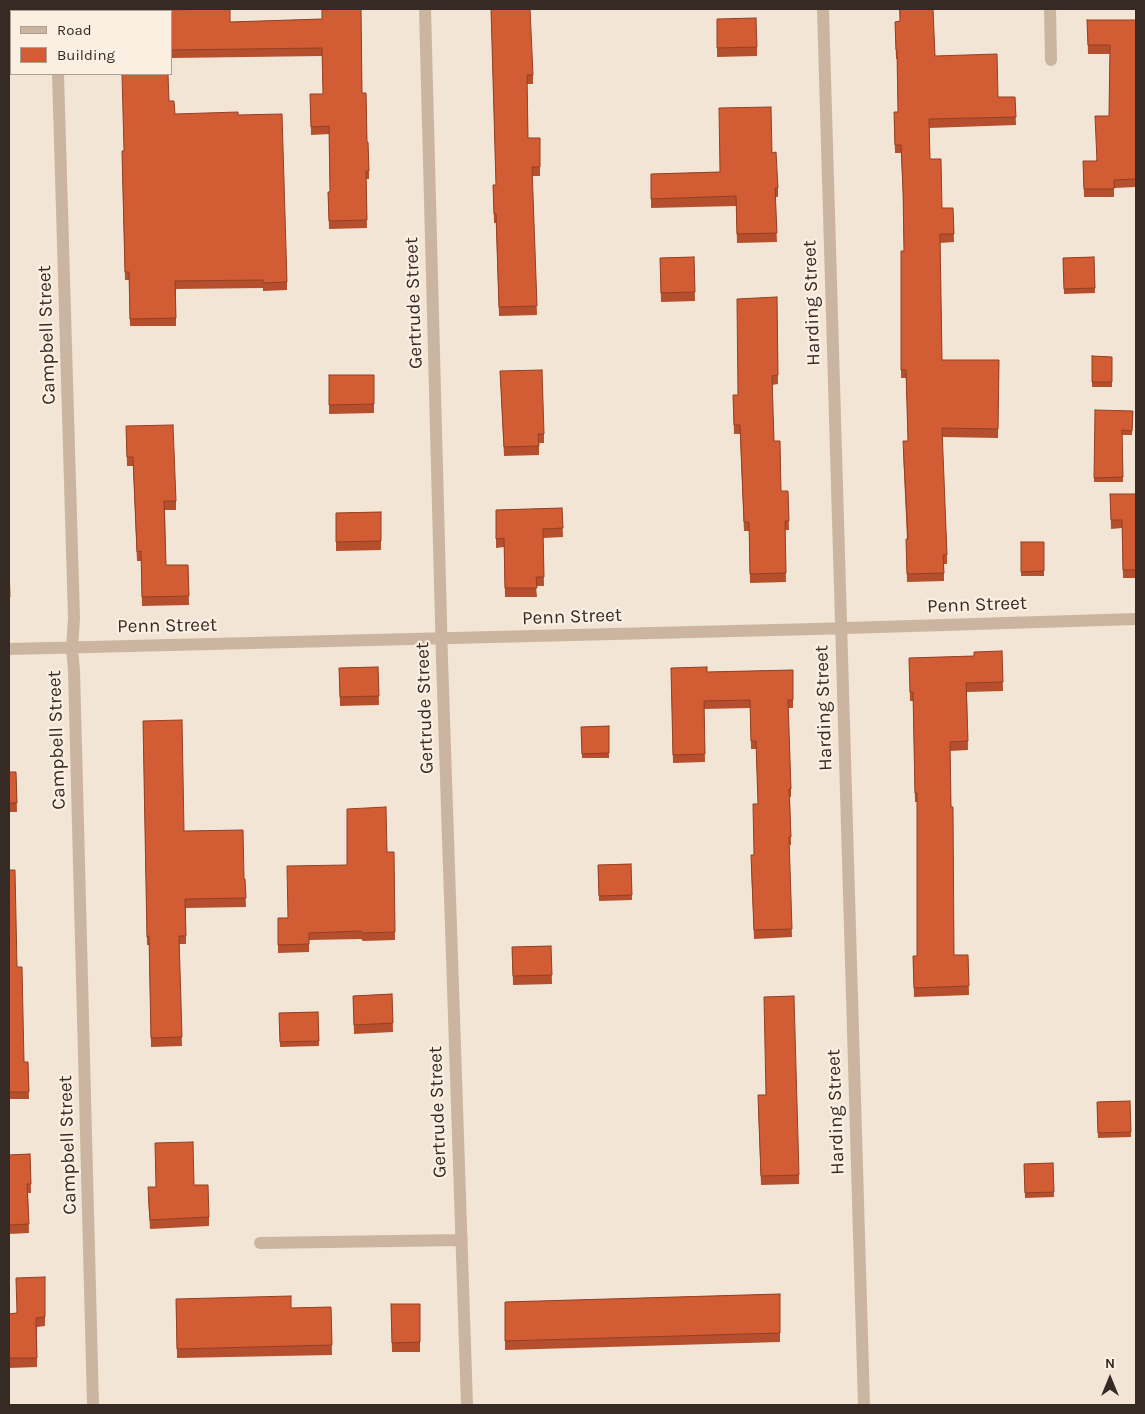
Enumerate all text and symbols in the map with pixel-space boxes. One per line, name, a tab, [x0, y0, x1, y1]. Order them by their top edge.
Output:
legend	[10, 10, 172, 75]
text: Road	[57, 21, 92, 39]
text: Building	[57, 46, 115, 64]
street label: Gertrude Street	[400, 237, 428, 369]
street label: Harding Street	[798, 240, 826, 366]
street label: Campbell Street	[33, 265, 61, 405]
street label: Penn Street	[927, 592, 1027, 618]
street label: Penn Street	[522, 604, 622, 630]
street label: Penn Street	[117, 614, 217, 638]
street label: Gertrude Street	[411, 642, 439, 774]
street label: Harding Street	[810, 645, 838, 771]
street label: Campbell Street	[43, 670, 71, 810]
street label: Gertrude Street	[424, 1046, 452, 1178]
street label: Harding Street	[822, 1049, 850, 1175]
street label: Campbell Street	[54, 1075, 82, 1215]
north arrow	[1085, 1354, 1135, 1404]
text: N	[1105, 1355, 1115, 1372]

